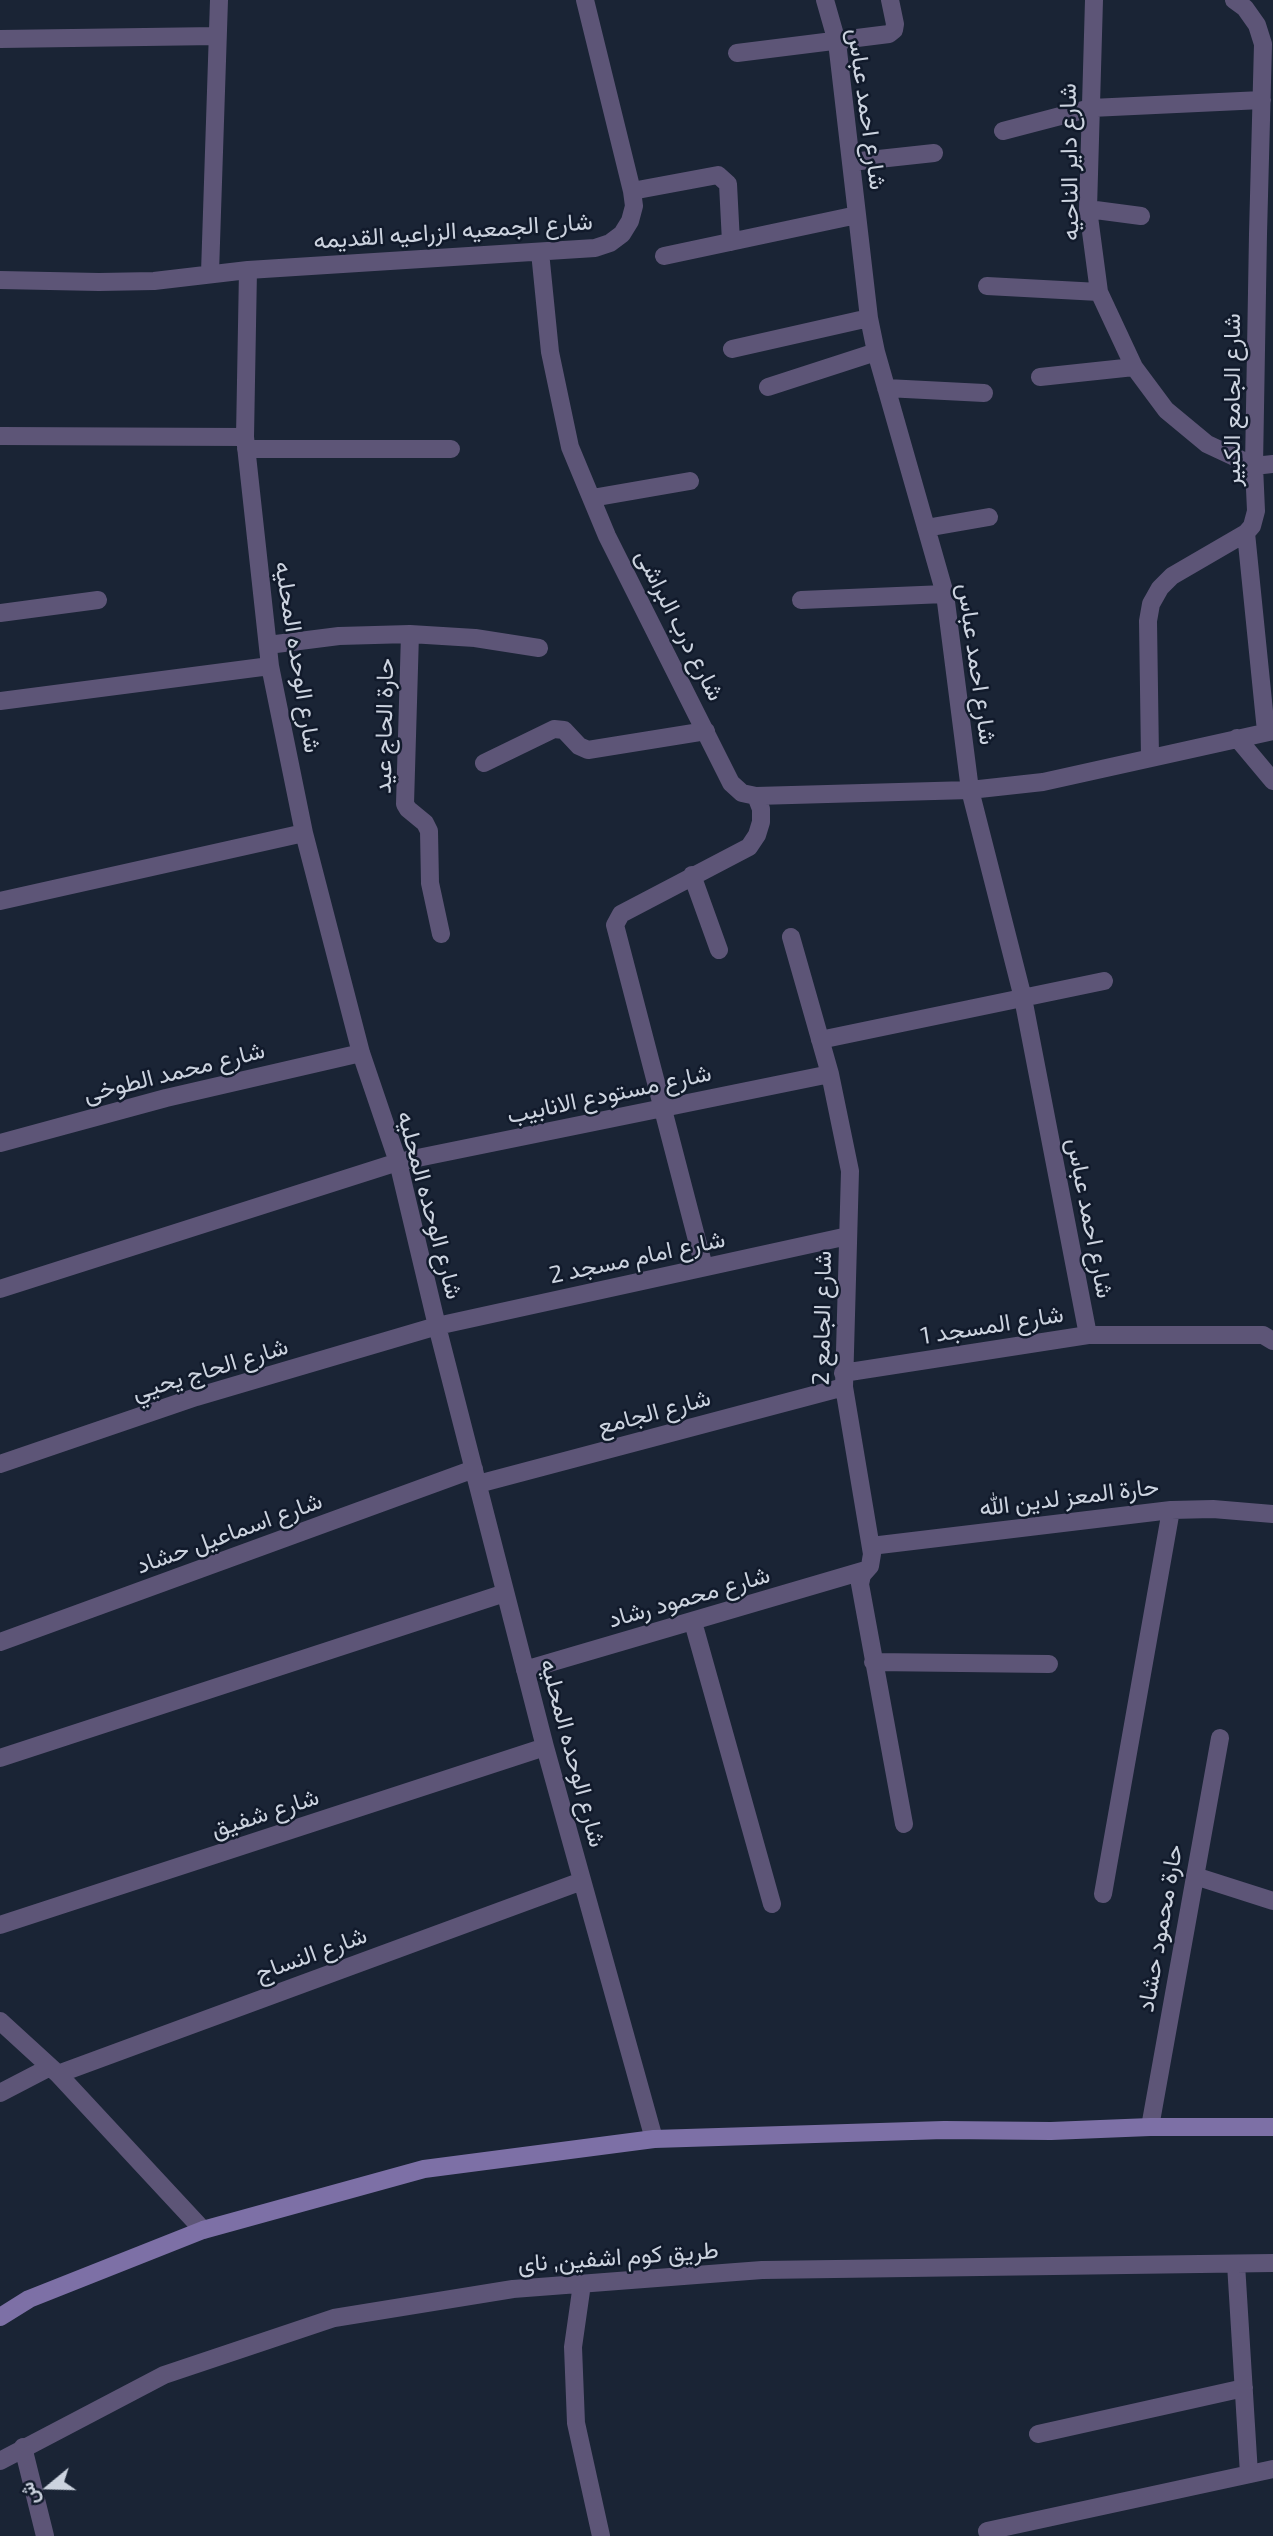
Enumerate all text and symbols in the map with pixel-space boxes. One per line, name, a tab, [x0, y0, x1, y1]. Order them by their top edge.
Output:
street label: شارع احمد عباس	[841, 26, 893, 192]
street label: شارع داير الناحيه	[1053, 83, 1085, 241]
street label: شارع الجمعيه الزراعيه القديمه	[312, 207, 594, 255]
street label: شارع الجامع الكبير	[1218, 313, 1246, 487]
street label: شارع درب البراشى	[629, 544, 731, 706]
street label: شارع الوحده المحليه	[269, 559, 327, 755]
street label: شارع احمد عباس	[951, 581, 1003, 747]
street label: حارة الحاج عيد	[368, 658, 400, 794]
street label: شارع محمد الطوخى	[80, 1036, 268, 1108]
street label: شارع مستودع الانابيب	[504, 1058, 714, 1130]
street label: شارع الوحده المحليه	[391, 1108, 469, 1302]
street label: شارع احمد عباس	[1060, 1135, 1120, 1301]
street label: شارع امام مسجد 2	[547, 1224, 727, 1290]
street label: شارع الجامع 2	[806, 1250, 838, 1386]
street label: شارع المسجد 1	[919, 1300, 1065, 1350]
street label: شارع الحاج يحيي	[129, 1332, 291, 1406]
street label: شارع الجامع	[594, 1383, 714, 1441]
street label: حارة المعز لدين الله	[978, 1472, 1160, 1522]
street label: شارع اسماعيل حشاد	[132, 1486, 326, 1580]
street label: شارع محمود رشاد	[605, 1560, 773, 1634]
street label: شارع الوحده المحليه	[534, 1656, 612, 1850]
street label: شارع شفيق	[207, 1782, 323, 1844]
street label: حارة محمود حشاد	[1131, 1842, 1189, 2014]
street label: شارع النساج	[251, 1920, 371, 1988]
street label: طريق كوم اشفين, ناى	[517, 2236, 719, 2278]
north arrow	[14, 2452, 84, 2522]
text: ش	[14, 2479, 43, 2509]

